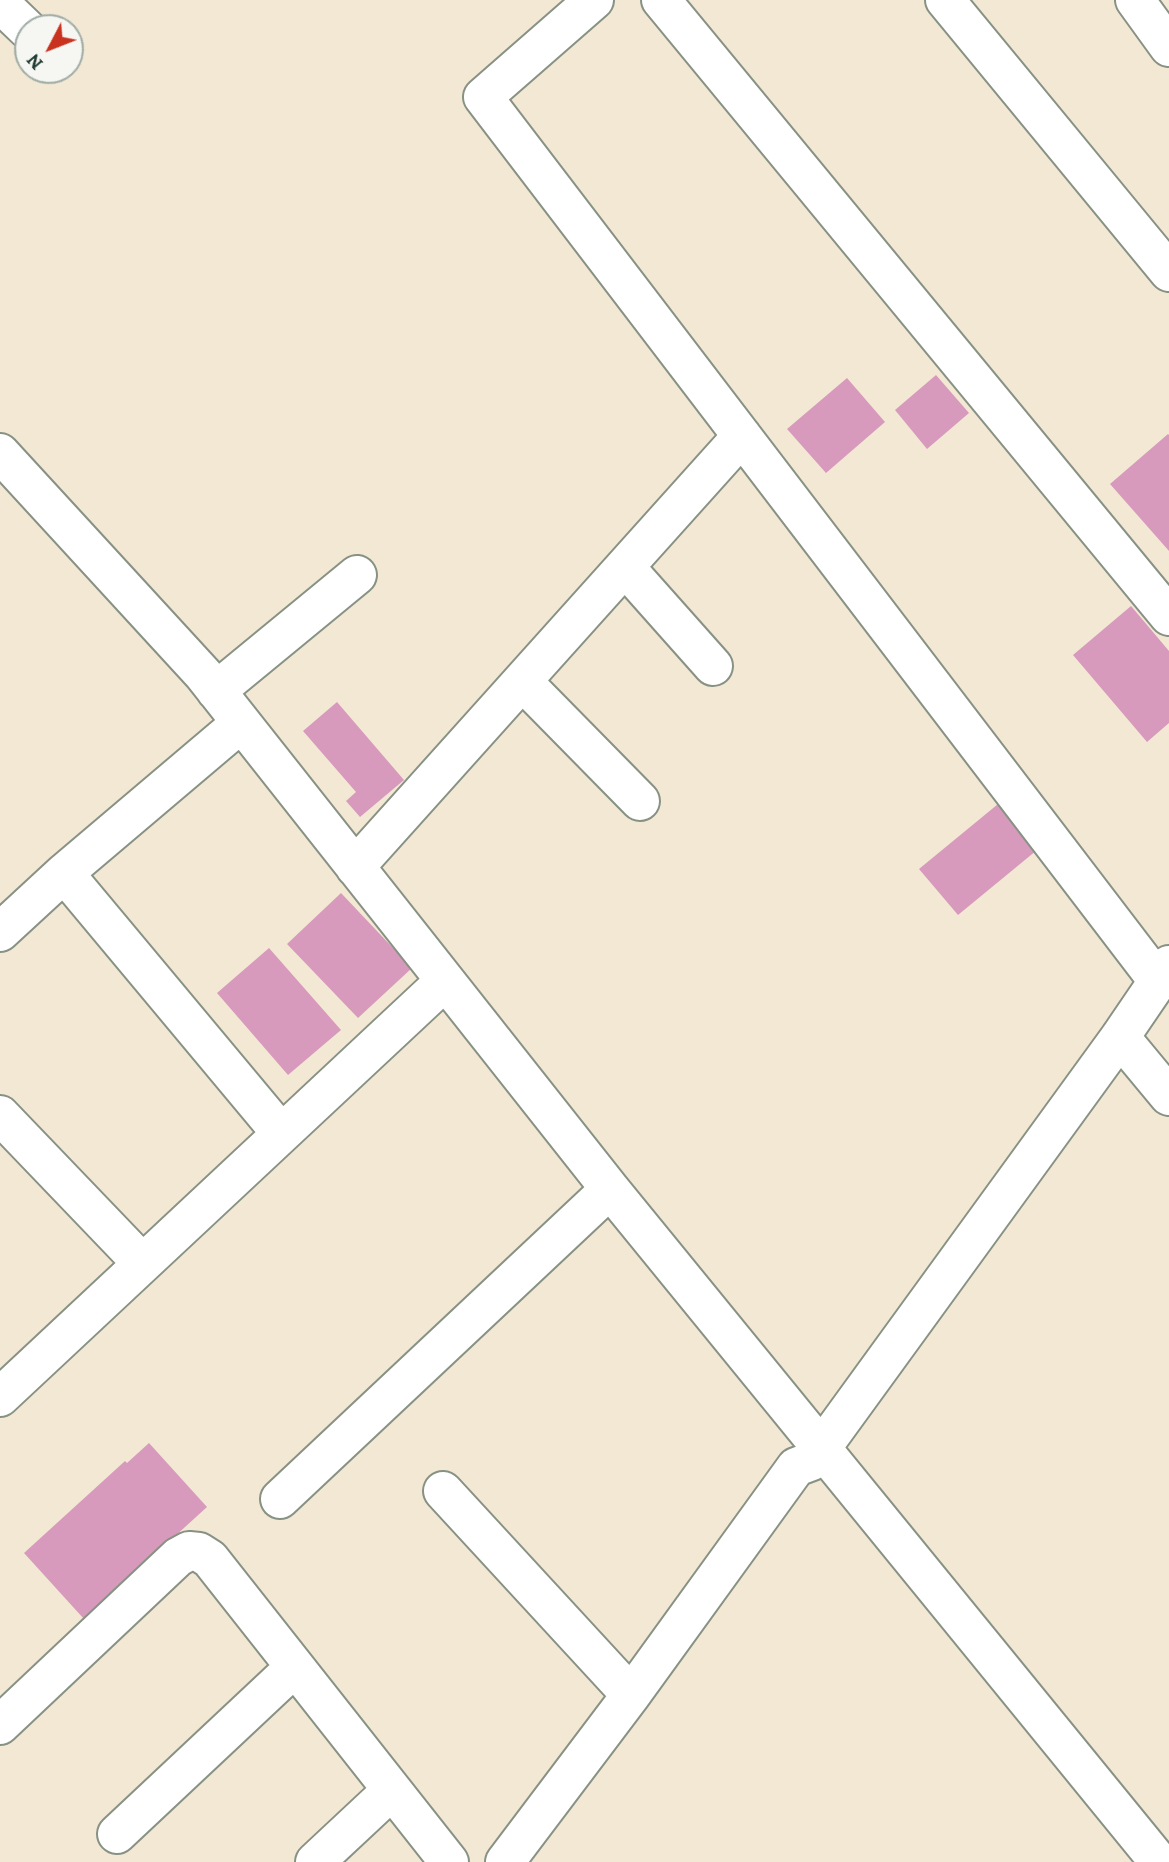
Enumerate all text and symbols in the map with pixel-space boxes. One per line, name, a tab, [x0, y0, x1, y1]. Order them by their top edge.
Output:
north arrow	[14, 14, 84, 84]
text: N	[21, 48, 49, 76]

